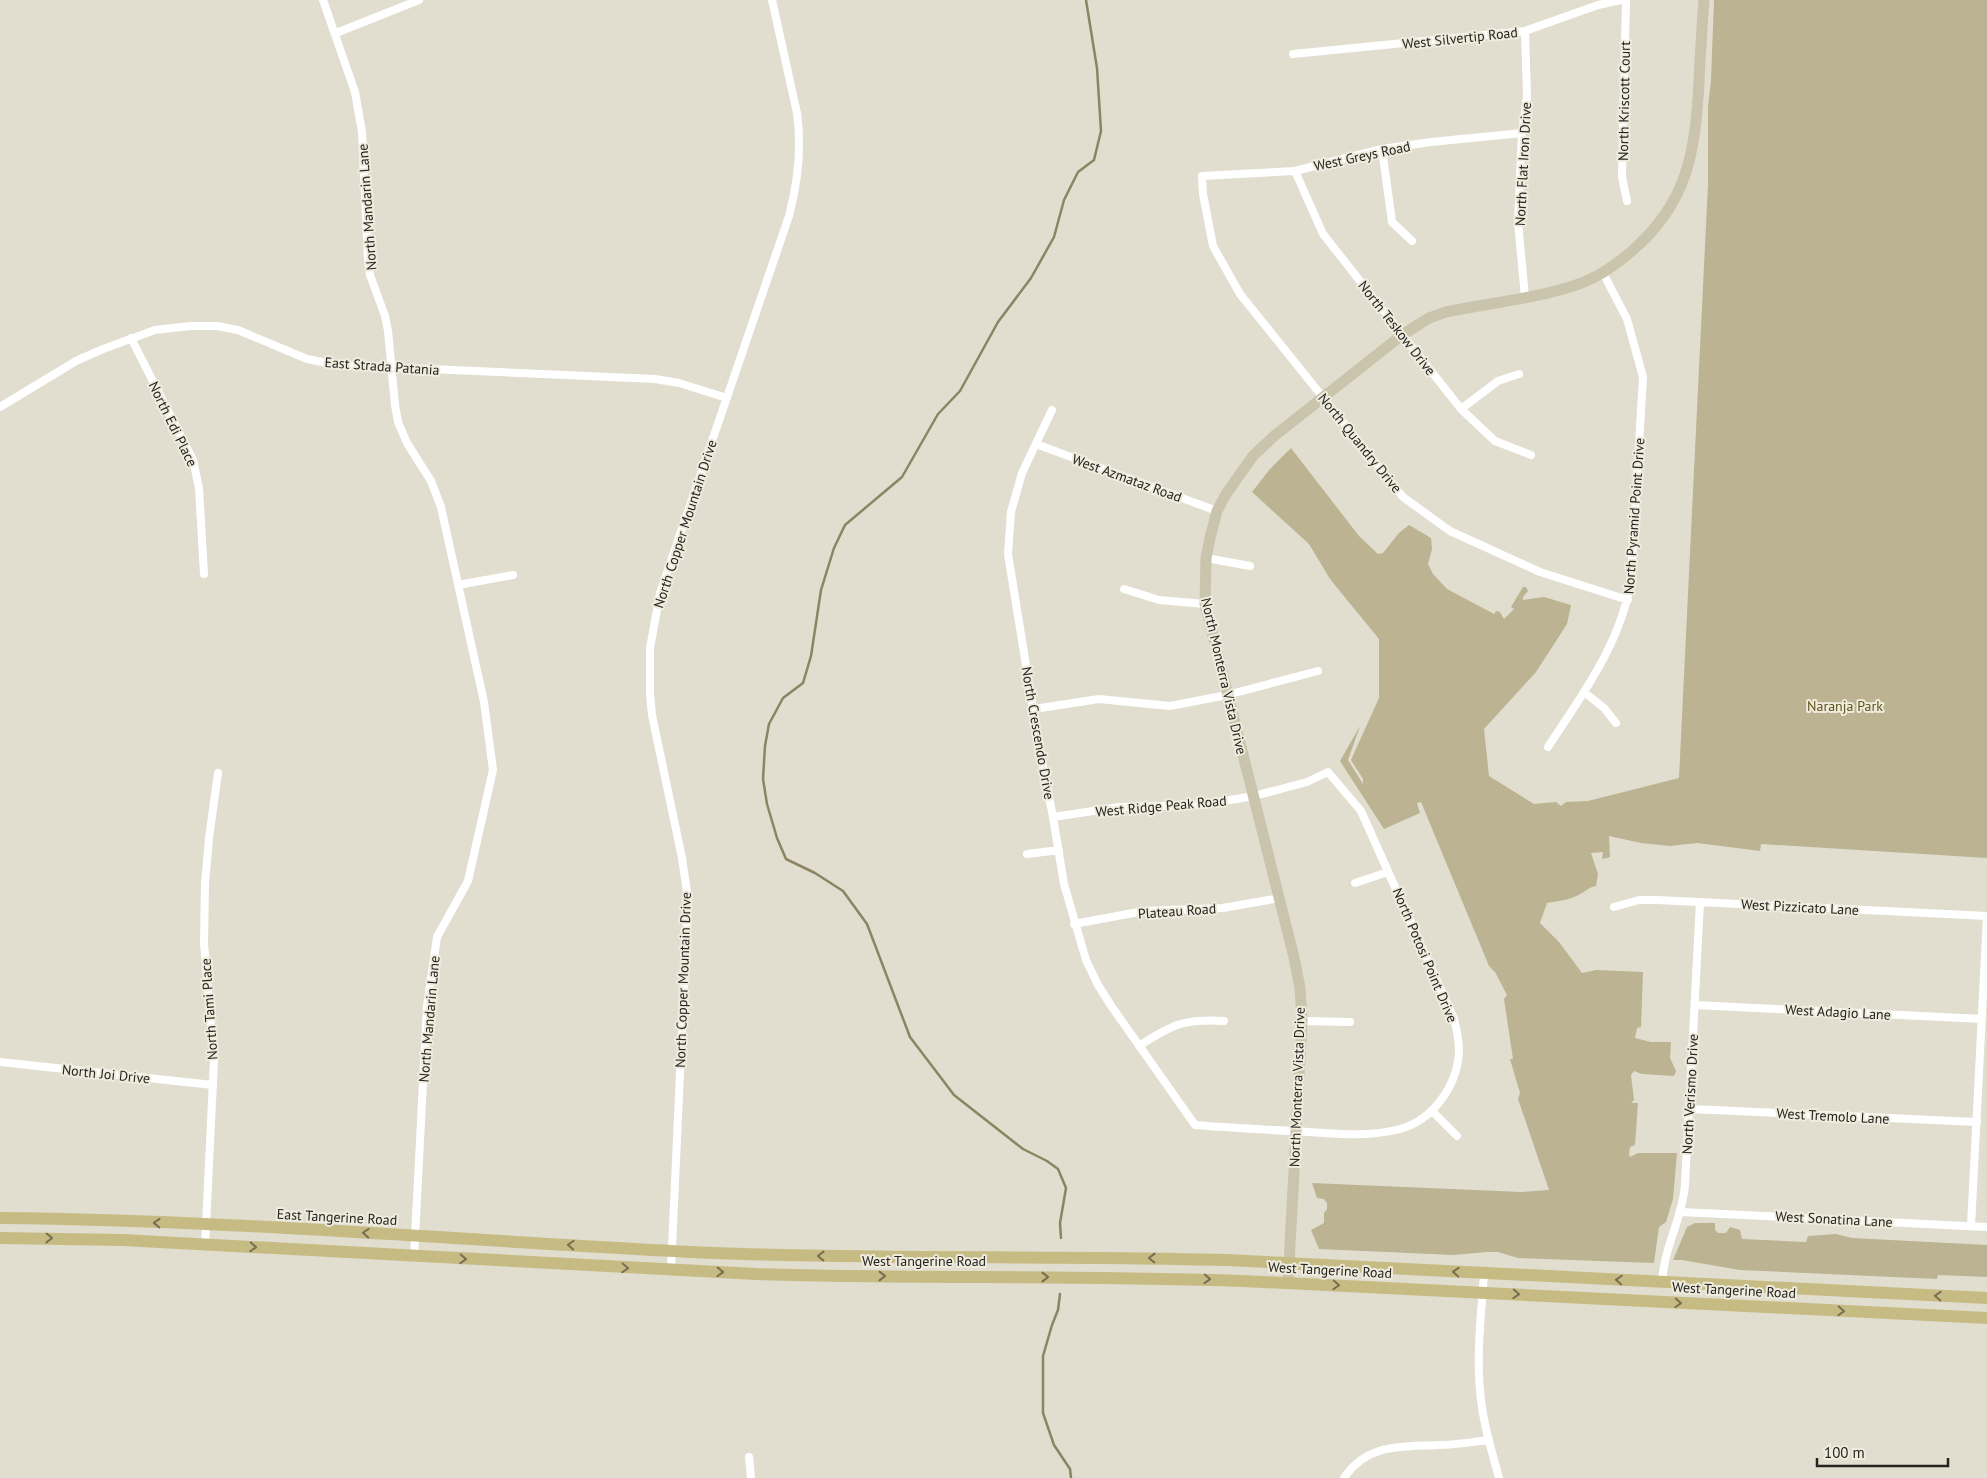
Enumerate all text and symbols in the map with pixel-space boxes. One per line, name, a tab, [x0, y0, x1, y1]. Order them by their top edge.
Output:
street label: West Silvertip Road	[1401, 23, 1519, 53]
street label: North Kriscott Court	[1614, 41, 1634, 161]
street label: North Flat Iron Drive	[1511, 102, 1535, 226]
street label: West Greys Road	[1312, 137, 1412, 175]
street label: North Mandarin Lane	[354, 143, 380, 271]
street label: North Teskow Drive	[1354, 277, 1440, 379]
street label: East Strada Patania	[324, 353, 440, 379]
street label: North Edi Place	[145, 378, 201, 470]
street label: North Quandry Drive	[1314, 389, 1406, 497]
street label: North Pyramid Point Drive	[1620, 437, 1648, 595]
street label: North Copper Mountain Drive	[649, 438, 721, 610]
street label: West Azmataz Road	[1070, 450, 1184, 506]
street label: North Monterra Vista Drive	[1197, 596, 1251, 756]
street label: North Crescendo Drive	[1017, 665, 1059, 801]
park label: Naranja Park	[1807, 697, 1883, 715]
street label: West Ridge Peak Road	[1095, 791, 1227, 821]
street label: North Potosi Point Drive	[1388, 885, 1462, 1025]
street label: North Copper Mountain Drive	[671, 892, 695, 1068]
street label: West Pizzicato Lane	[1741, 895, 1859, 919]
street label: Plateau Road	[1137, 899, 1217, 923]
street label: North Mandarin Lane	[415, 955, 443, 1083]
street label: North Tami Place	[196, 958, 222, 1060]
street label: West Adagio Lane	[1785, 1000, 1891, 1024]
street label: North Monterra Vista Drive	[1285, 1007, 1309, 1167]
street label: North Verismo Drive	[1678, 1033, 1702, 1155]
street label: North Joi Drive	[61, 1060, 151, 1088]
street label: West Tremolo Lane	[1776, 1104, 1890, 1128]
street label: East Tangerine Road	[276, 1205, 398, 1229]
street label: West Sonatina Lane	[1775, 1207, 1893, 1231]
one-way arrow	[152, 1218, 160, 1228]
one-way arrow	[362, 1228, 370, 1239]
one-way arrow	[45, 1233, 53, 1244]
one-way arrow	[567, 1239, 575, 1250]
one-way arrow	[250, 1242, 258, 1253]
one-way arrow	[817, 1251, 824, 1261]
street label: West Tangerine Road	[862, 1252, 986, 1270]
one-way arrow	[459, 1253, 467, 1264]
one-way arrow	[1148, 1253, 1156, 1263]
street label: West Tangerine Road	[1267, 1258, 1393, 1282]
one-way arrow	[621, 1262, 629, 1273]
one-way arrow	[716, 1267, 724, 1278]
one-way arrow	[1452, 1267, 1460, 1277]
one-way arrow	[878, 1271, 886, 1281]
one-way arrow	[1041, 1272, 1049, 1282]
one-way arrow	[1203, 1274, 1211, 1285]
one-way arrow	[1614, 1275, 1622, 1286]
street label: West Tangerine Road	[1671, 1278, 1797, 1302]
one-way arrow	[1332, 1280, 1340, 1291]
one-way arrow	[1512, 1289, 1520, 1300]
one-way arrow	[1934, 1290, 1942, 1301]
one-way arrow	[1675, 1297, 1683, 1308]
one-way arrow	[1837, 1305, 1845, 1316]
scale bar	[1817, 1436, 1948, 1468]
text: 100 m	[1824, 1443, 1865, 1462]

